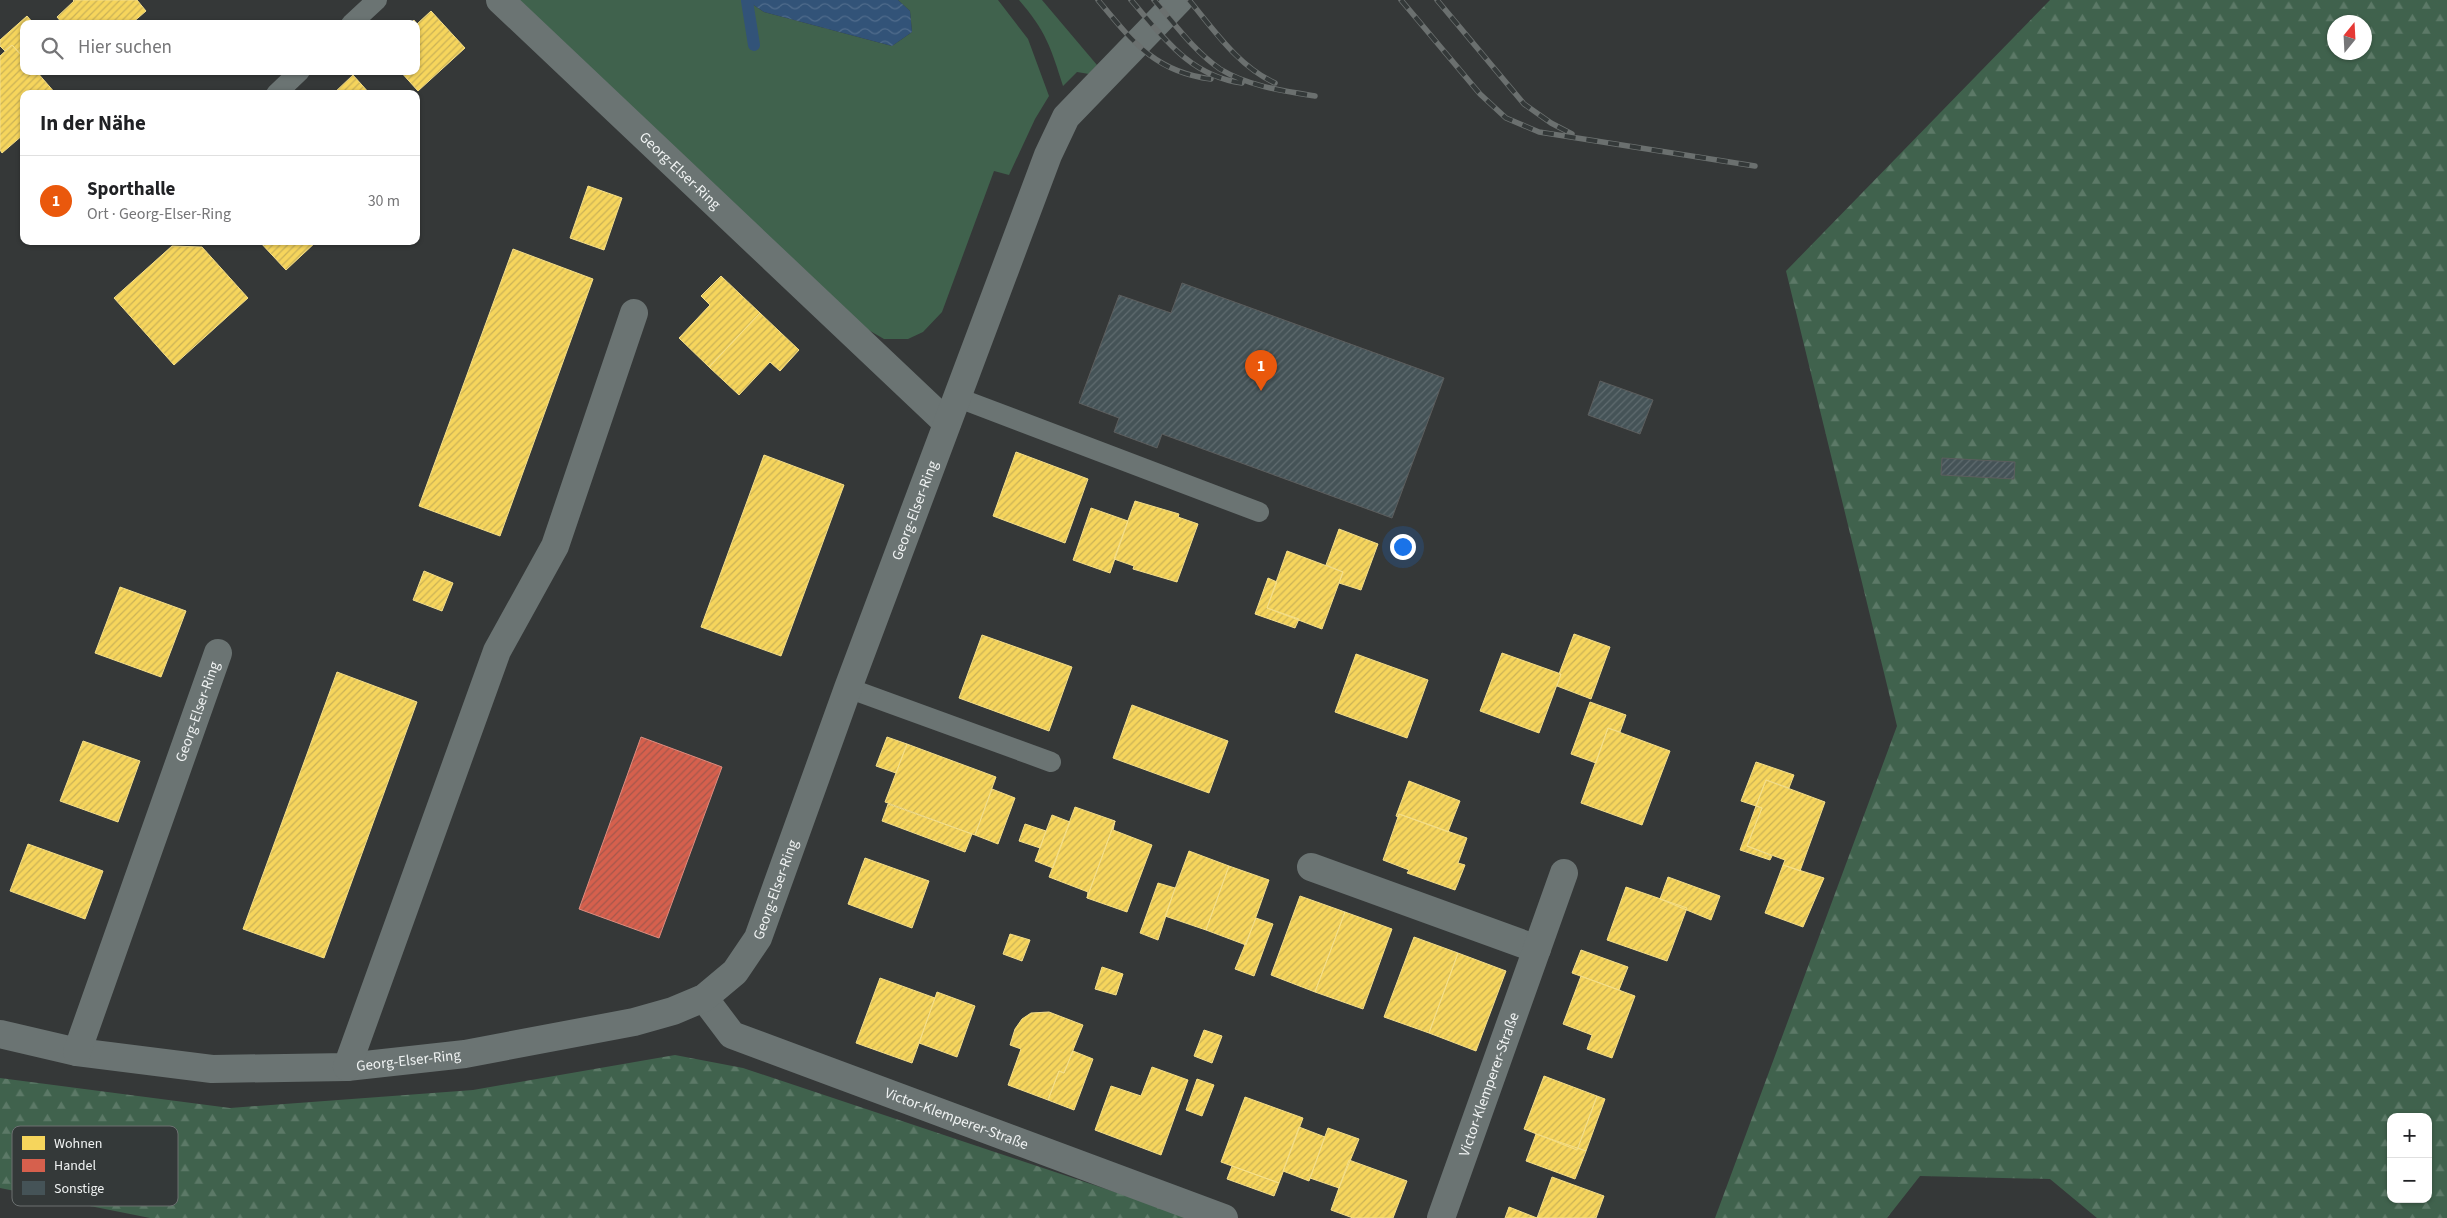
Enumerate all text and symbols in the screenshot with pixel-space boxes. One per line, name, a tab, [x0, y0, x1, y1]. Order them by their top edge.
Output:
north arrow	[2327, 15, 2372, 60]
search box	[20, 20, 420, 75]
icon: search	[38, 34, 66, 62]
text: Hier suchen	[78, 34, 172, 61]
text: In der Nähe	[40, 108, 146, 138]
street label: Georg-Elser-Ring	[634, 127, 726, 215]
text: Sporthalle	[87, 176, 175, 203]
text: 1	[52, 190, 60, 212]
text: 30 m	[368, 190, 400, 212]
text: Ort · Georg-Elser-Ring	[87, 203, 231, 225]
pin: 1	[1245, 350, 1277, 391]
street label: Georg-Elser-Ring	[887, 457, 944, 563]
your location	[1390, 534, 1416, 560]
street label: Georg-Elser-Ring	[170, 658, 225, 765]
street label: Georg-Elser-Ring	[748, 836, 804, 943]
street label: Victor-Klemperer-Straße	[1454, 1009, 1525, 1159]
street label: Georg-Elser-Ring	[355, 1044, 462, 1077]
street label: Victor-Klemperer-Straße	[882, 1083, 1031, 1155]
map controls	[2387, 1113, 2432, 1203]
button: +	[2387, 1113, 2432, 1158]
legend	[12, 1126, 178, 1206]
text: Wohnen	[54, 1134, 102, 1154]
text: Handel	[54, 1156, 97, 1176]
button: −	[2387, 1158, 2432, 1203]
text: Sonstige	[54, 1179, 104, 1199]

